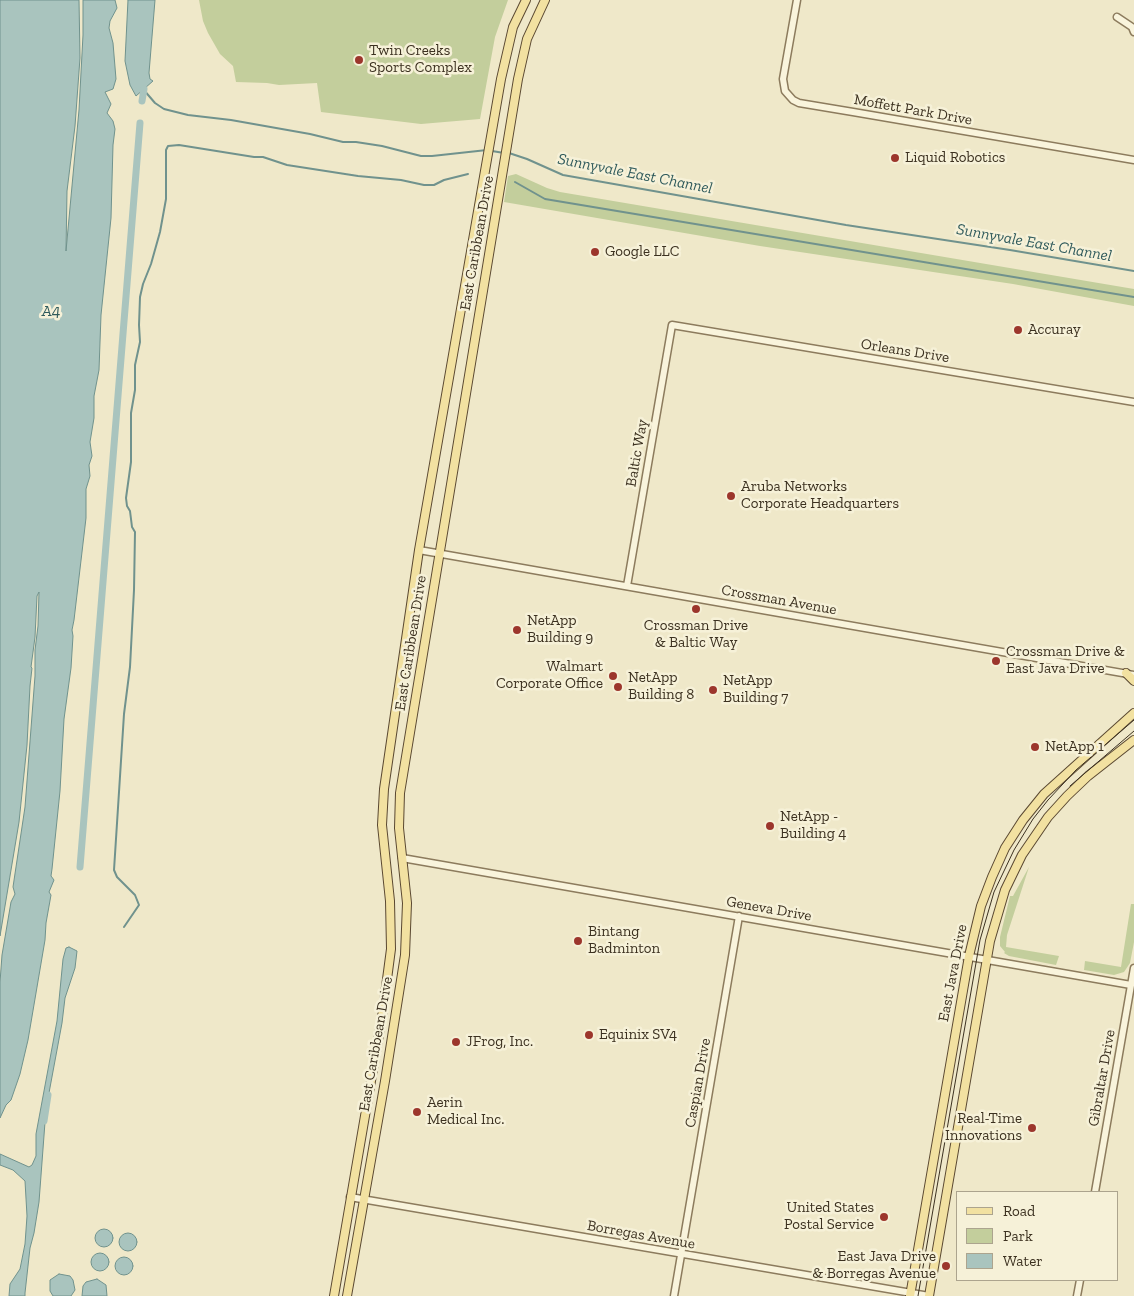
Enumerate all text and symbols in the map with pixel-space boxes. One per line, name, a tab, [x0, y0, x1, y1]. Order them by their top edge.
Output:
place label: Twin Creeks Sports Complex	[369, 42, 472, 77]
marker: Twin Creeks Sports Complex	[353, 54, 365, 66]
street label: Moffett Park Drive	[852, 91, 974, 129]
place label: Liquid Robotics	[905, 149, 1005, 167]
water label: Sunnyvale East Channel	[556, 150, 714, 198]
marker: Liquid Robotics	[889, 152, 901, 164]
street label: East Caribbean Drive	[456, 174, 498, 312]
water label: Sunnyvale East Channel	[955, 220, 1113, 266]
place label: Google LLC	[605, 243, 679, 261]
marker: Google LLC	[589, 246, 601, 258]
water label: A4	[42, 301, 60, 321]
place label: Accuray	[1028, 321, 1081, 339]
marker: Accuray	[1012, 324, 1024, 336]
street label: Orleans Drive	[859, 335, 951, 367]
street label: Baltic Way	[622, 418, 652, 488]
place label: Aruba Networks Corporate Headquarters	[741, 478, 899, 513]
marker: Aruba Networks Corporate Headquarters	[725, 490, 737, 502]
street label: East Caribbean Drive	[391, 574, 431, 712]
street label: Crossman Avenue	[720, 581, 838, 619]
marker: Crossman Drive & Baltic Way	[690, 603, 702, 615]
place label: NetApp Building 9	[527, 612, 593, 647]
place label: Crossman Drive & Baltic Way	[644, 617, 748, 652]
marker: NetApp Building 9	[511, 624, 523, 636]
place label: Crossman Drive & East Java Drive	[1006, 643, 1125, 678]
marker: Crossman Drive & East Java Drive	[990, 655, 1002, 667]
place label: Walmart Corporate Office	[496, 658, 603, 693]
place label: NetApp Building 8	[628, 669, 694, 704]
marker: Walmart Corporate Office	[607, 670, 619, 682]
place label: NetApp Building 7	[723, 672, 788, 707]
marker: NetApp Building 8	[612, 681, 624, 693]
marker: NetApp Building 7	[707, 684, 719, 696]
place label: NetApp 1	[1045, 738, 1104, 756]
marker: NetApp 1	[1029, 741, 1041, 753]
place label: NetApp - Building 4	[780, 808, 846, 843]
marker: NetApp - Building 4	[764, 820, 776, 832]
street label: Geneva Drive	[725, 893, 813, 925]
place label: Bintang Badminton	[588, 923, 660, 958]
street label: East Java Drive	[935, 923, 971, 1023]
marker: Bintang Badminton	[572, 935, 584, 947]
street label: East Caribbean Drive	[355, 975, 397, 1113]
place label: Equinix SV4	[599, 1026, 677, 1044]
street label: Gibraltar Drive	[1085, 1028, 1119, 1128]
marker: Equinix SV4	[583, 1029, 595, 1041]
place label: JFrog, Inc.	[466, 1033, 533, 1051]
marker: JFrog, Inc.	[450, 1036, 462, 1048]
street label: Caspian Drive	[681, 1037, 715, 1129]
place label: Aerin Medical Inc.	[427, 1094, 504, 1129]
marker: Aerin Medical Inc.	[411, 1106, 423, 1118]
place label: Real-Time Innovations	[945, 1110, 1022, 1145]
marker: Real-Time Innovations	[1026, 1122, 1038, 1134]
legend	[956, 1191, 1119, 1281]
place label: United States Postal Service	[784, 1199, 874, 1234]
text: Road	[1003, 1202, 1035, 1220]
marker: United States Postal Service	[878, 1211, 890, 1223]
street label: Borregas Avenue	[586, 1217, 696, 1253]
text: Park	[1003, 1227, 1033, 1245]
place label: East Java Drive & Borregas Avenue	[812, 1248, 936, 1283]
text: Water	[1003, 1252, 1043, 1270]
marker: East Java Drive & Borregas Avenue	[940, 1260, 952, 1272]

